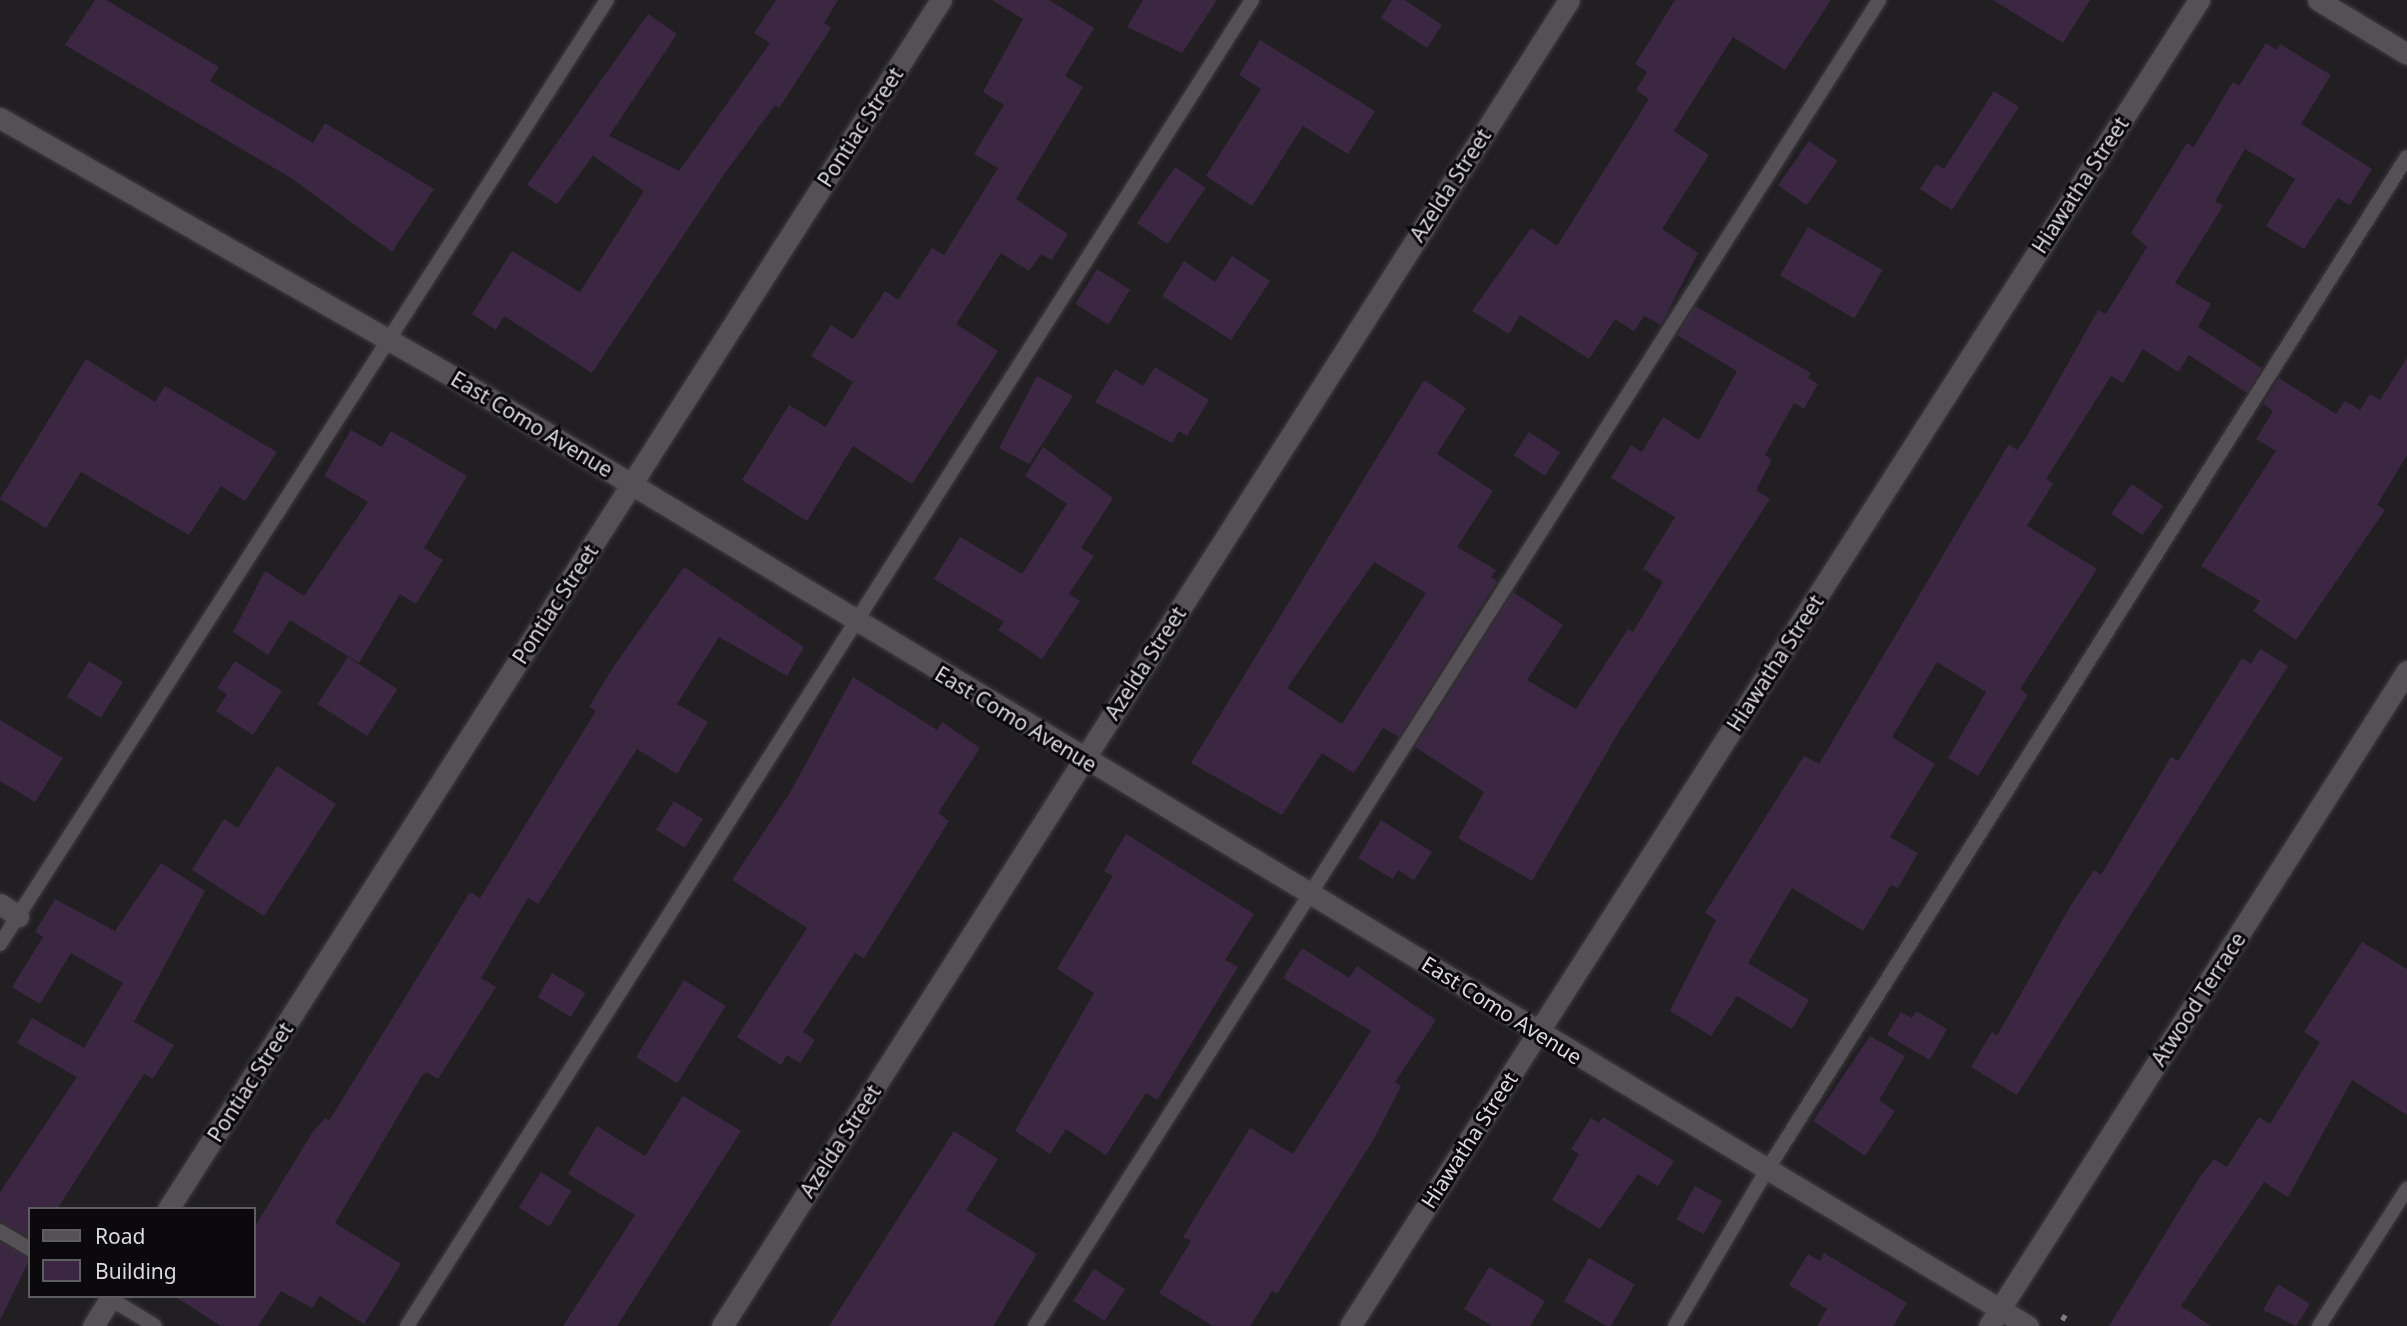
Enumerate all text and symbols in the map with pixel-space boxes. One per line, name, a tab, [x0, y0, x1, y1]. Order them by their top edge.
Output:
street label: Pontiac Street	[812, 63, 908, 191]
street label: Hiawatha Street	[2027, 112, 2133, 258]
street label: Azelda Street	[1404, 124, 1496, 246]
street label: East Como Avenue	[447, 366, 617, 482]
street label: Pontiac Street	[507, 540, 603, 668]
street label: Hiawatha Street	[1722, 590, 1828, 736]
street label: Azelda Street	[1099, 602, 1191, 724]
street label: East Como Avenue	[931, 661, 1101, 777]
street label: Atwood Terrace	[2146, 928, 2250, 1070]
street label: East Como Avenue	[1417, 951, 1587, 1069]
street label: Pontiac Street	[202, 1018, 298, 1146]
street label: Hiawatha Street	[1416, 1067, 1522, 1213]
street label: Azelda Street	[794, 1080, 886, 1202]
legend	[28, 1207, 256, 1298]
text: Road	[95, 1222, 145, 1250]
text: Building	[95, 1257, 177, 1285]

